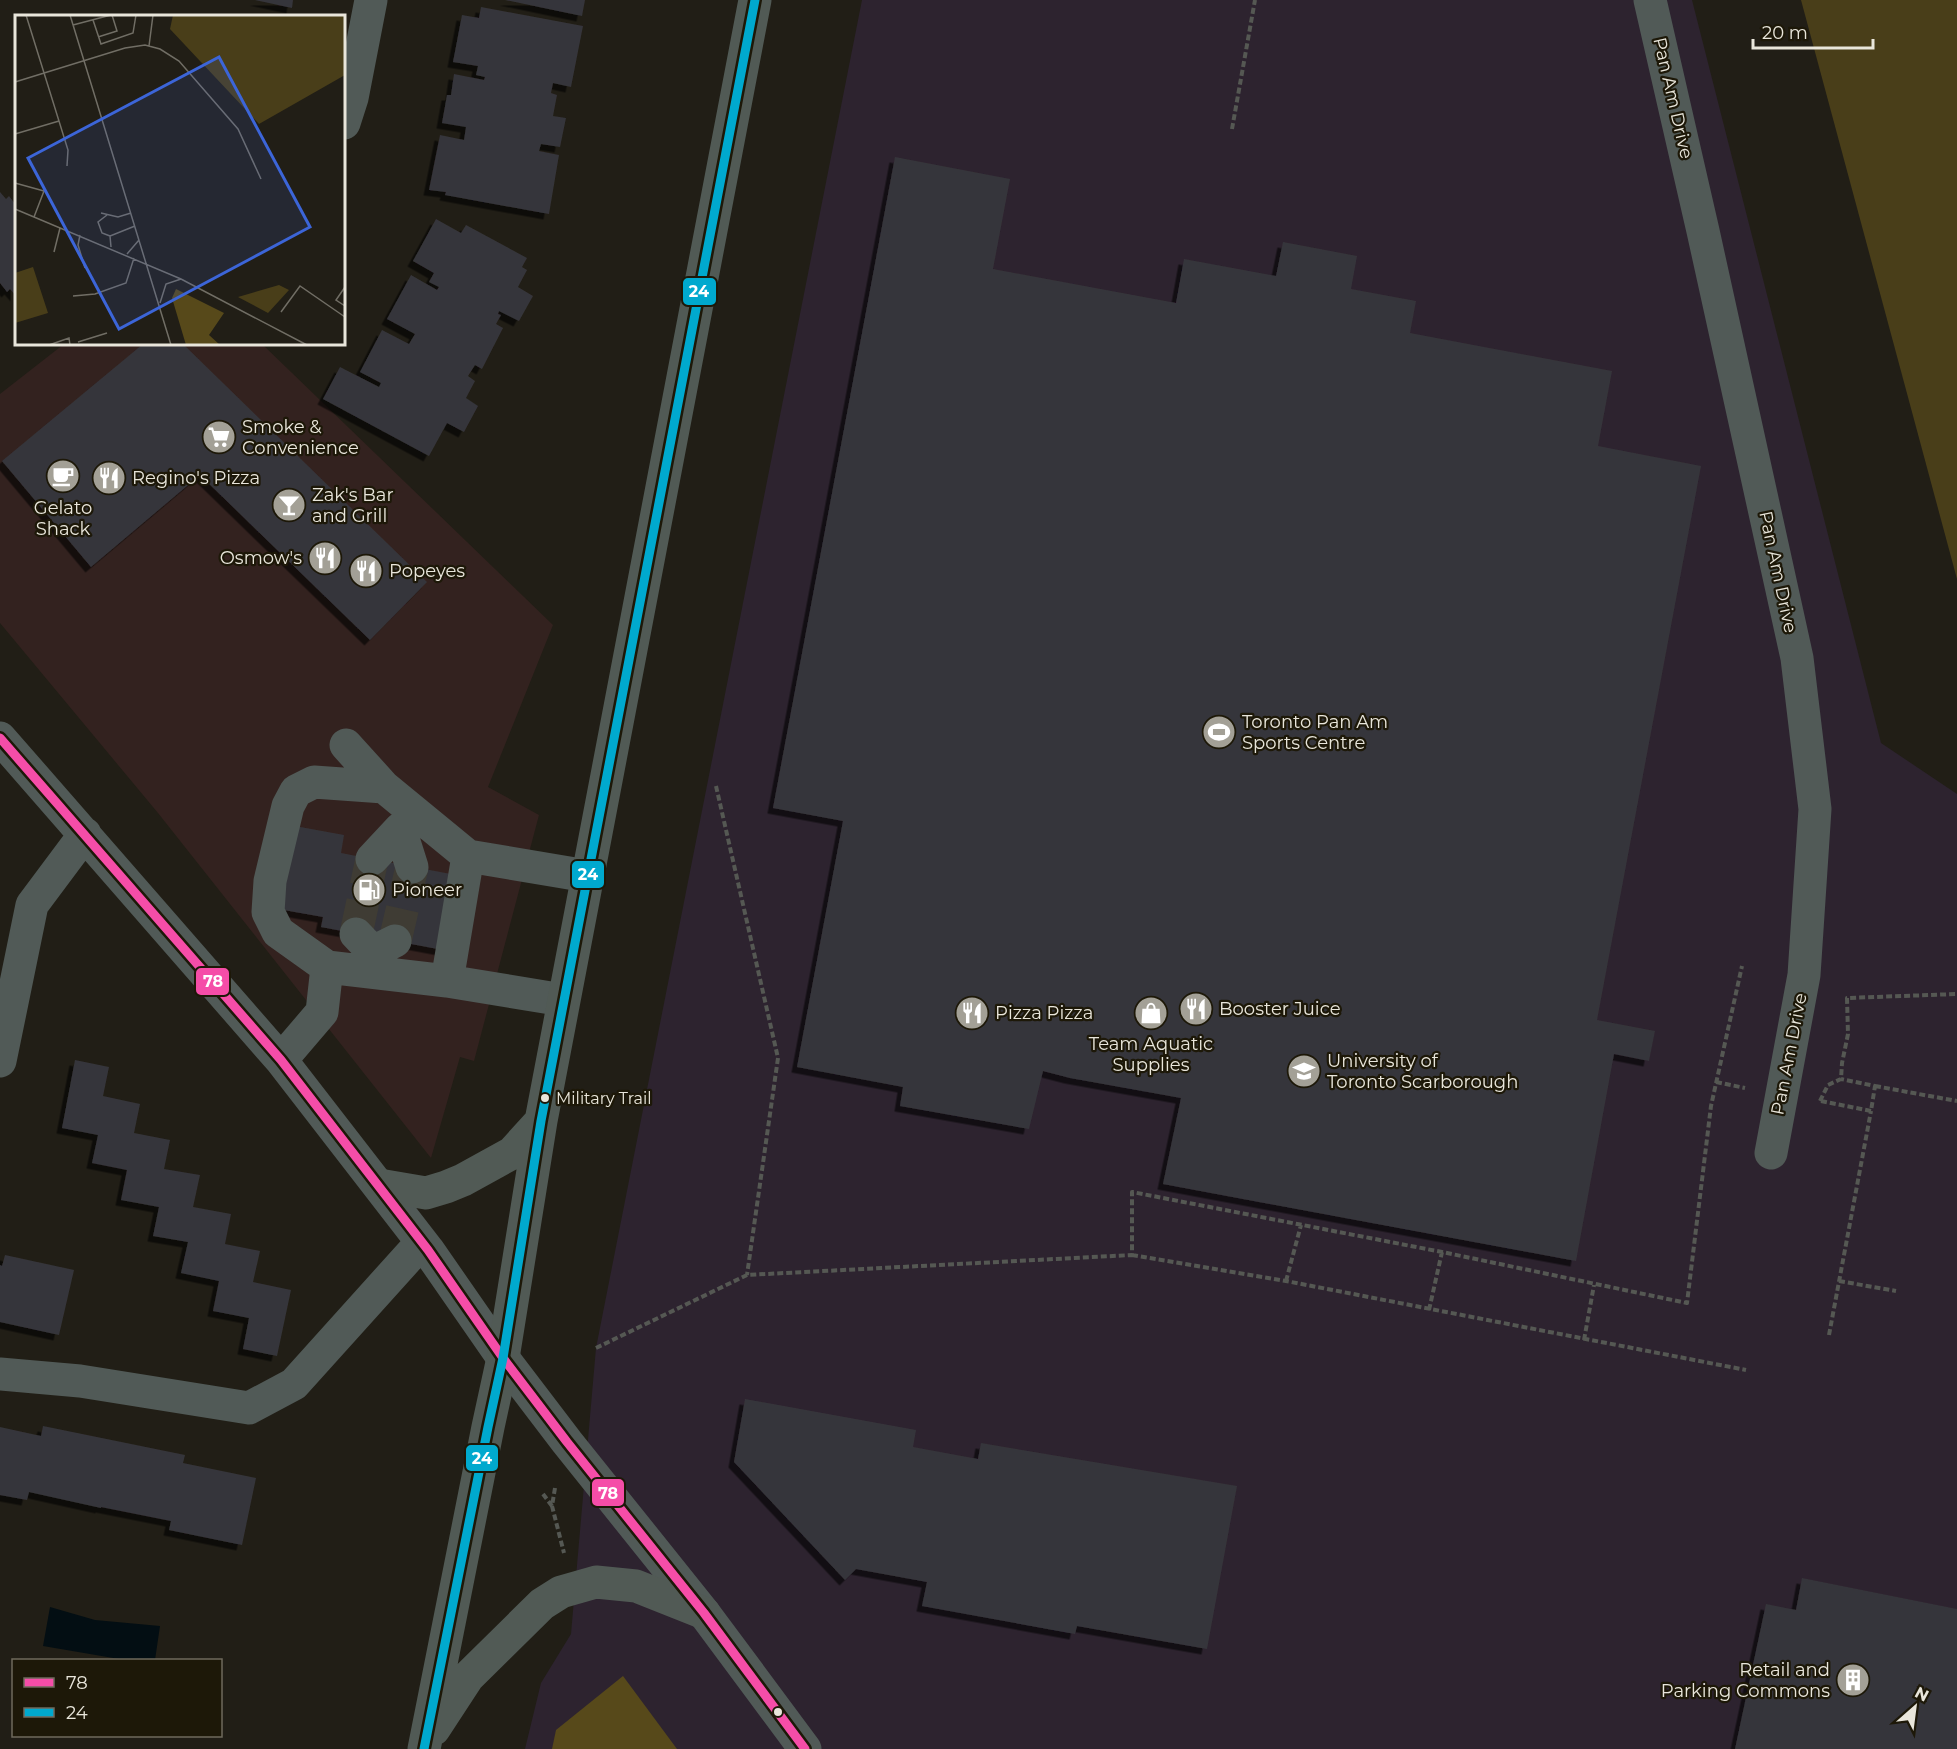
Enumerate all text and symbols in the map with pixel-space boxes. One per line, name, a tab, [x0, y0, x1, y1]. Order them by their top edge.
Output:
scale bar	[1753, 12, 1873, 50]
inset map	[15, 15, 345, 345]
text: 20 m	[1762, 22, 1808, 44]
street label: Pan Am Drive	[1648, 35, 1698, 161]
line badge: 24	[682, 277, 717, 306]
text: 24	[689, 282, 709, 301]
place label: Smoke & Convenience	[242, 416, 359, 459]
supermarket icon: Smoke & Convenience	[201, 419, 237, 455]
cafe icon: Gelato Shack	[45, 458, 81, 494]
restaurant icon: Regino's Pizza	[91, 460, 127, 496]
place label: Regino's Pizza	[132, 467, 260, 489]
place label: Zak's Bar and Grill	[312, 484, 394, 527]
bar icon: Zak's Bar and Grill	[271, 487, 307, 523]
place label: Gelato Shack	[34, 497, 92, 540]
street label: Pan Am Drive	[1754, 509, 1802, 635]
restaurant icon: Osmow's	[307, 540, 343, 576]
place label: Osmow's	[220, 547, 302, 569]
restaurant icon: Popeyes	[348, 553, 384, 589]
place label: Popeyes	[389, 560, 465, 582]
place label: Toronto Pan Am Sports Centre	[1242, 711, 1388, 754]
sports icon: Toronto Pan Am Sports Centre	[1201, 714, 1237, 750]
line badge: 24	[571, 860, 605, 889]
text: 24	[578, 865, 598, 884]
fuel station icon: Pioneer	[351, 872, 387, 908]
place label: Pioneer	[392, 879, 462, 901]
line badge: 78	[195, 967, 230, 996]
text: 78	[203, 972, 223, 991]
restaurant icon: Booster Juice	[1178, 991, 1214, 1027]
street label: Pan Am Drive	[1766, 991, 1812, 1117]
restaurant icon: Pizza Pizza	[954, 995, 990, 1031]
shop icon: Team Aquatic Supplies	[1133, 995, 1169, 1031]
place label: Booster Juice	[1219, 998, 1341, 1020]
place label: Pizza Pizza	[995, 1002, 1093, 1024]
place label: Team Aquatic Supplies	[1089, 1033, 1213, 1076]
place label: University of Toronto Scarborough	[1327, 1050, 1518, 1093]
school or university icon: University of Toronto Scarborough	[1286, 1053, 1322, 1089]
place label: Military Trail	[556, 1089, 652, 1108]
marker: Military Trail	[539, 1092, 551, 1104]
line badge: 24	[465, 1444, 499, 1472]
text: 24	[472, 1449, 492, 1468]
line badge: 78	[591, 1478, 625, 1507]
text: 78	[598, 1484, 618, 1503]
legend	[12, 1659, 222, 1737]
place label: Retail and Parking Commons	[1661, 1659, 1830, 1702]
building icon: Retail and Parking Commons	[1835, 1662, 1871, 1698]
text: 78	[66, 1672, 88, 1694]
north arrow	[1885, 1677, 1945, 1737]
text: N	[1912, 1683, 1932, 1706]
text: 24	[66, 1702, 88, 1724]
unlabelled marker	[772, 1706, 784, 1718]

